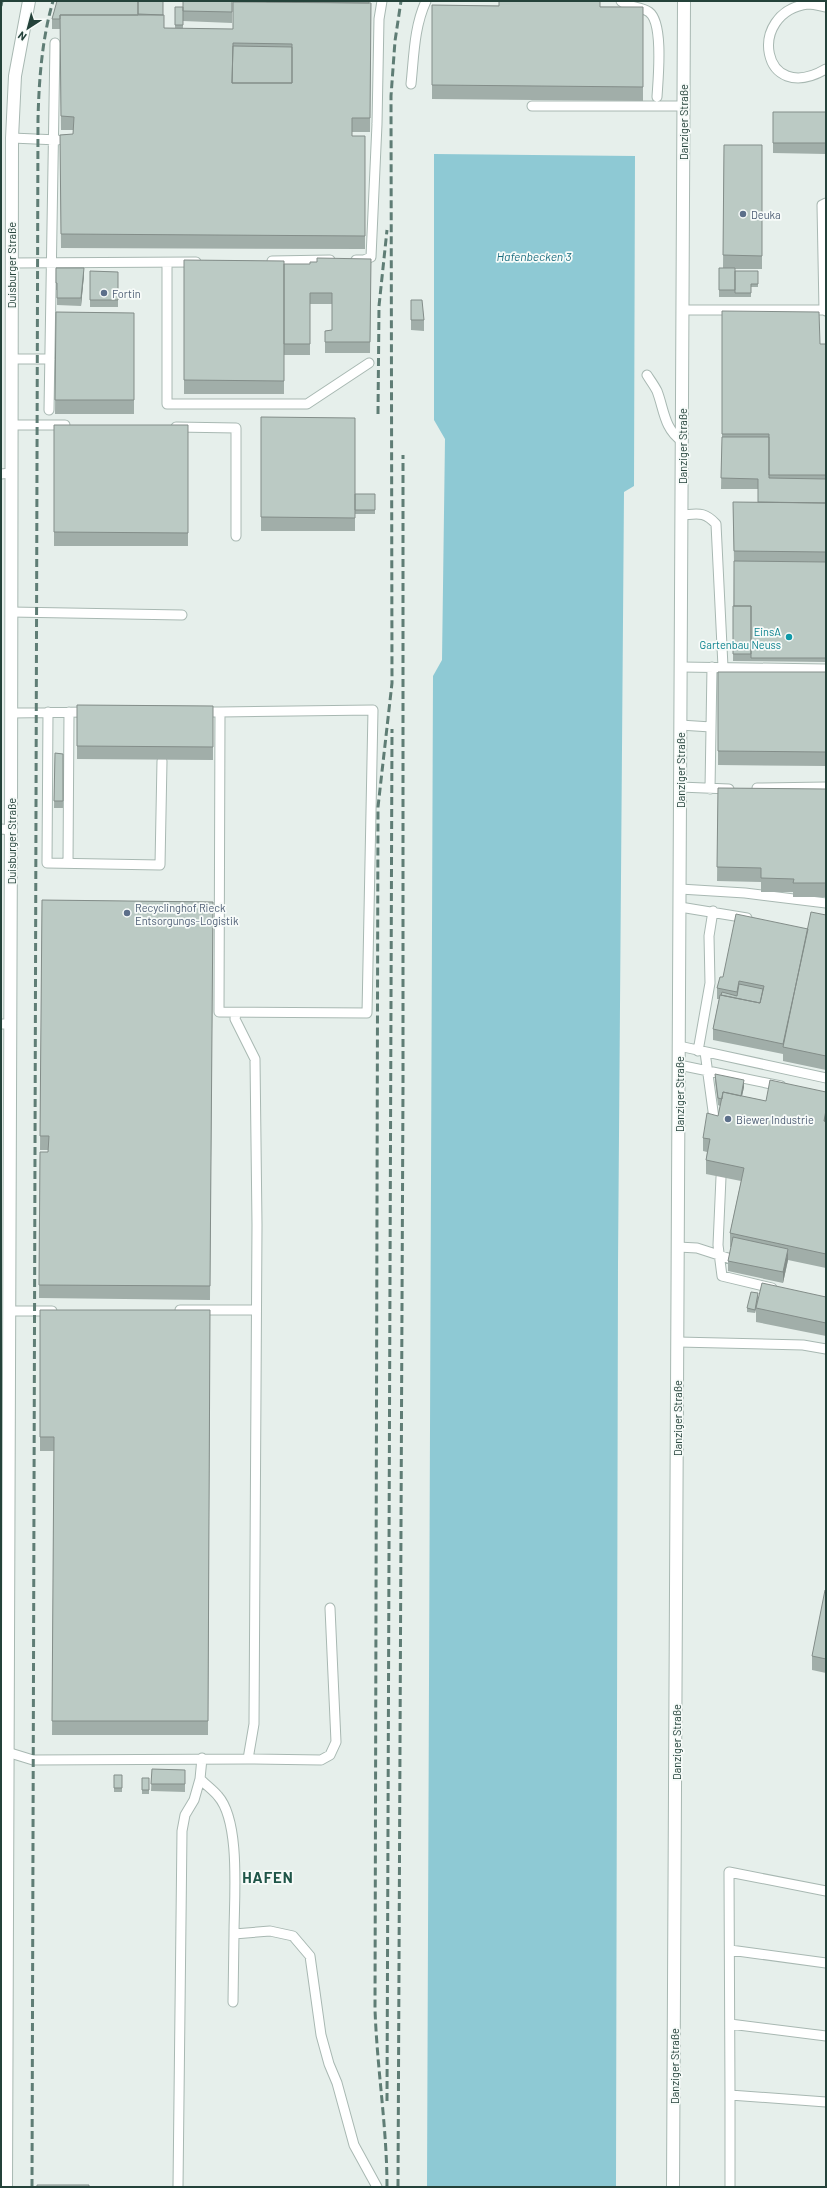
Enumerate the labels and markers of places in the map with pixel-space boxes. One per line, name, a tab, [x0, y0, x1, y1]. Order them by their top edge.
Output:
place label: Deuka	[751, 208, 781, 221]
marker: Deuka	[738, 209, 748, 219]
place label: Fortin	[112, 287, 141, 300]
marker: Fortin	[99, 288, 109, 298]
place label: EinsA Gartenbau Neuss	[700, 625, 781, 651]
marker: EinsA Gartenbau Neuss	[784, 632, 794, 642]
place label: Recyclinghof Rieck Entsorgungs-Logistik	[135, 901, 239, 927]
marker: Recyclinghof Rieck Entsorgungs-Logistik	[122, 908, 132, 918]
place label: Biewer Industrie	[736, 1113, 814, 1126]
marker: Biewer Industrie	[723, 1114, 733, 1124]

